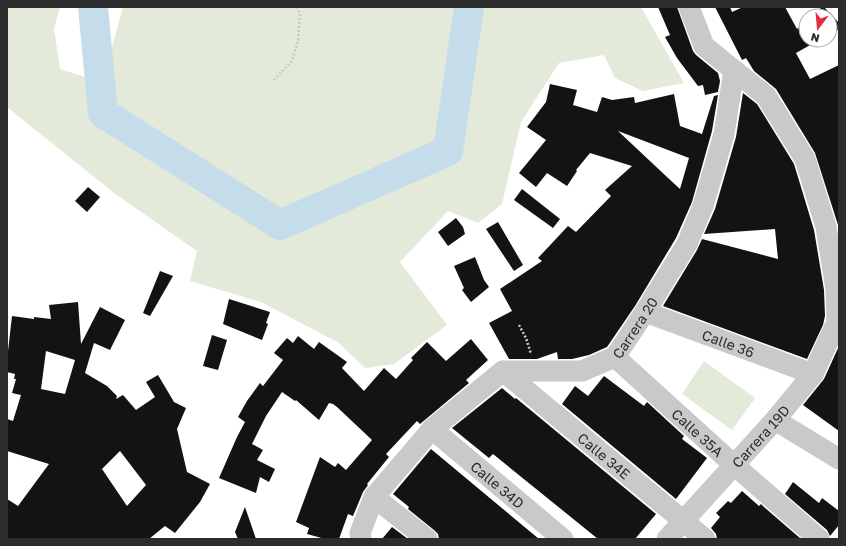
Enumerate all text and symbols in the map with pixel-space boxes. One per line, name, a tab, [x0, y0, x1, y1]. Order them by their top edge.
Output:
north arrow	[798, 8, 838, 48]
text: N	[809, 31, 821, 45]
street label: Carrera 20	[608, 294, 661, 361]
street label: Calle 36	[700, 325, 757, 360]
street label: Carrera 19D	[728, 401, 793, 471]
street label: Calle 35A	[669, 405, 728, 460]
street label: Calle 34E	[575, 429, 634, 482]
street label: Calle 34D	[468, 457, 528, 512]

